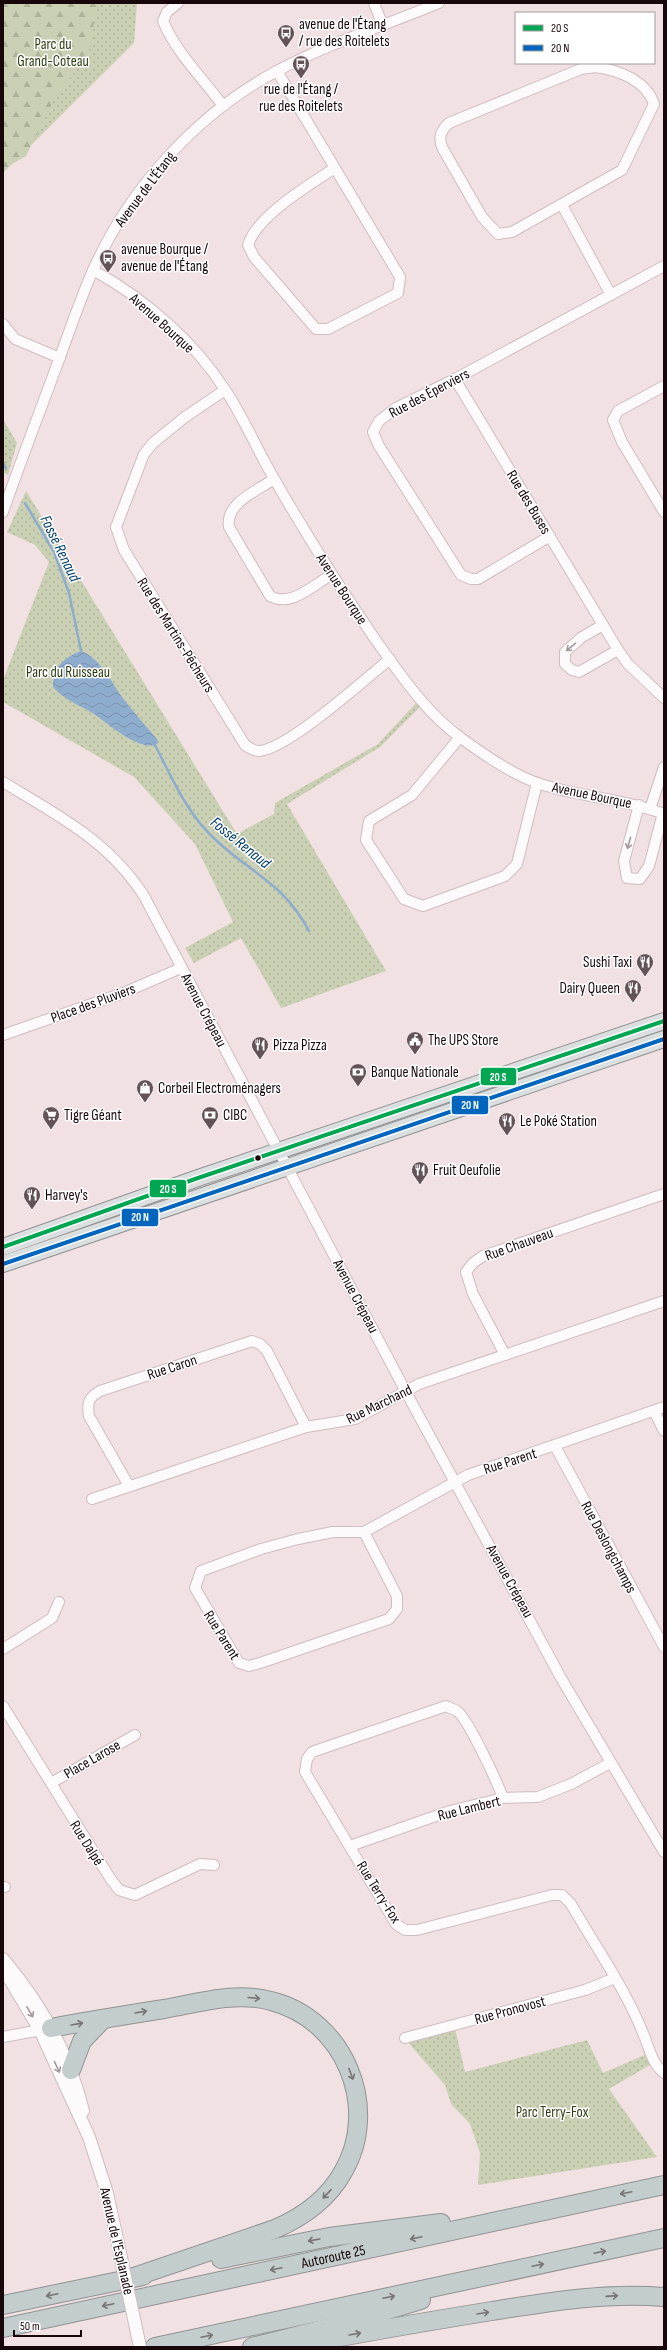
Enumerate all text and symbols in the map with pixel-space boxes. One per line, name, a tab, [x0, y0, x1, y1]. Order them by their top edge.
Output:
legend	[515, 12, 655, 64]
place label: avenue de l'Étang / rue des Roitelets	[299, 15, 390, 51]
text: 20 S	[551, 21, 568, 36]
bus stop icon: avenue de l'Étang / rue des Roitelets	[276, 23, 296, 48]
park label: Parc du Grand-Coteau	[17, 35, 89, 71]
text: 20 N	[551, 41, 569, 56]
bus stop icon: rue de l'Étang / rue des Roitelets	[291, 54, 311, 79]
place label: rue de l'Étang / rue des Roitelets	[259, 80, 343, 116]
street label: Avenue de L'Étang	[110, 148, 180, 232]
place label: avenue Bourque / avenue de l'Étang	[121, 240, 209, 276]
bus stop icon: avenue Bourque / avenue de l'Étang	[98, 248, 118, 273]
street label: Avenue Bourque	[125, 289, 198, 357]
street label: Rue des Éperviers	[386, 364, 473, 423]
street label: Rue des Buses	[502, 467, 555, 538]
water label: Fossé Renaud	[35, 512, 84, 585]
street label: Avenue Bourque	[311, 549, 372, 628]
street label: Rue des Martins-Pêcheurs	[133, 574, 219, 696]
one-way arrow	[565, 643, 576, 651]
park label: Parc du Ruisseau	[26, 663, 110, 682]
street label: Avenue Bourque	[549, 778, 633, 813]
water label: Fossé Renaud	[206, 813, 274, 873]
one-way arrow	[625, 836, 632, 849]
restaurant icon: Sushi Taxi	[635, 952, 655, 977]
place label: Sushi Taxi	[583, 953, 632, 972]
street label: Avenue Crépeau	[176, 969, 231, 1050]
restaurant icon: Dairy Queen	[623, 978, 643, 1003]
street label: Place des Pluviers	[48, 979, 138, 1028]
place label: Dairy Queen	[559, 979, 620, 998]
public building icon: The UPS Store	[405, 1030, 425, 1055]
place label: The UPS Store	[428, 1031, 499, 1050]
restaurant icon: Pizza Pizza	[250, 1035, 270, 1060]
place label: Pizza Pizza	[273, 1036, 327, 1055]
bank icon: Banque Nationale	[348, 1062, 368, 1087]
place label: Banque Nationale	[371, 1063, 459, 1082]
line badge: 20 S	[480, 1067, 517, 1086]
text: 20 S	[490, 1071, 506, 1084]
shop icon: Corbeil Electroménagers	[135, 1078, 155, 1103]
place label: Corbeil Electroménagers	[158, 1079, 281, 1098]
line badge: 20 N	[451, 1095, 489, 1115]
text: 20 N	[461, 1099, 479, 1112]
supermarket icon: Tigre Géant	[41, 1105, 61, 1130]
bank icon: CIBC	[200, 1105, 220, 1130]
place label: Tigre Géant	[64, 1106, 122, 1125]
place label: CIBC	[223, 1106, 247, 1125]
restaurant icon: Le Poké Station	[497, 1111, 517, 1136]
place label: Le Poké Station	[520, 1112, 597, 1131]
unlabelled marker	[253, 1153, 263, 1163]
restaurant icon: Fruit Oeufolie	[410, 1160, 430, 1185]
place label: Fruit Oeufolie	[433, 1161, 501, 1180]
line badge: 20 S	[149, 1179, 187, 1198]
text: 20 S	[160, 1183, 176, 1196]
restaurant icon: Harvey's	[22, 1185, 42, 1210]
place label: Harvey's	[45, 1186, 88, 1205]
line badge: 20 N	[121, 1208, 159, 1227]
text: 20 N	[131, 1211, 149, 1224]
street label: Rue Chauveau	[483, 1223, 556, 1266]
street label: Avenue Crépeau	[328, 1255, 383, 1336]
street label: Rue Caron	[145, 1351, 199, 1384]
street label: Rue Marchand	[343, 1380, 415, 1429]
street label: Rue Parent	[481, 1444, 540, 1479]
street label: Rue Deslongchamps	[576, 1498, 641, 1596]
street label: Avenue Crépeau	[481, 1540, 537, 1621]
street label: Rue Parent	[199, 1607, 244, 1664]
street label: Place Larose	[61, 1736, 124, 1783]
street label: Rue Lambert	[436, 1791, 503, 1825]
street label: Rue Dalpé	[65, 1817, 108, 1869]
street label: Rue Terry-Fox	[352, 1858, 405, 1927]
street label: Rue Pronovost	[473, 1992, 548, 2029]
one-way arrow	[247, 1994, 260, 2001]
one-way arrow	[26, 2006, 34, 2018]
one-way arrow	[134, 2008, 147, 2016]
one-way arrow	[70, 2019, 83, 2027]
one-way arrow	[54, 2061, 61, 2073]
one-way arrow	[348, 2067, 356, 2079]
park label: Parc Terry-Fox	[516, 2103, 589, 2122]
street label: Avenue de l'Esplanade	[95, 2185, 138, 2297]
one-way arrow	[322, 2189, 331, 2200]
one-way arrow	[620, 2190, 633, 2198]
one-way arrow	[410, 2235, 423, 2243]
one-way arrow	[308, 2236, 321, 2244]
street label: Autoroute 25	[299, 2241, 367, 2273]
one-way arrow	[593, 2247, 606, 2255]
one-way arrow	[531, 2261, 544, 2269]
one-way arrow	[270, 2265, 283, 2273]
one-way arrow	[46, 2291, 59, 2299]
one-way arrow	[382, 2292, 395, 2300]
one-way arrow	[605, 2293, 618, 2300]
one-way arrow	[101, 2302, 114, 2310]
one-way arrow	[476, 2309, 489, 2317]
scale bar	[14, 2312, 81, 2338]
text: 50 m	[20, 2319, 40, 2334]
one-way arrow	[348, 2330, 361, 2338]
one-way arrow	[200, 2331, 213, 2339]

